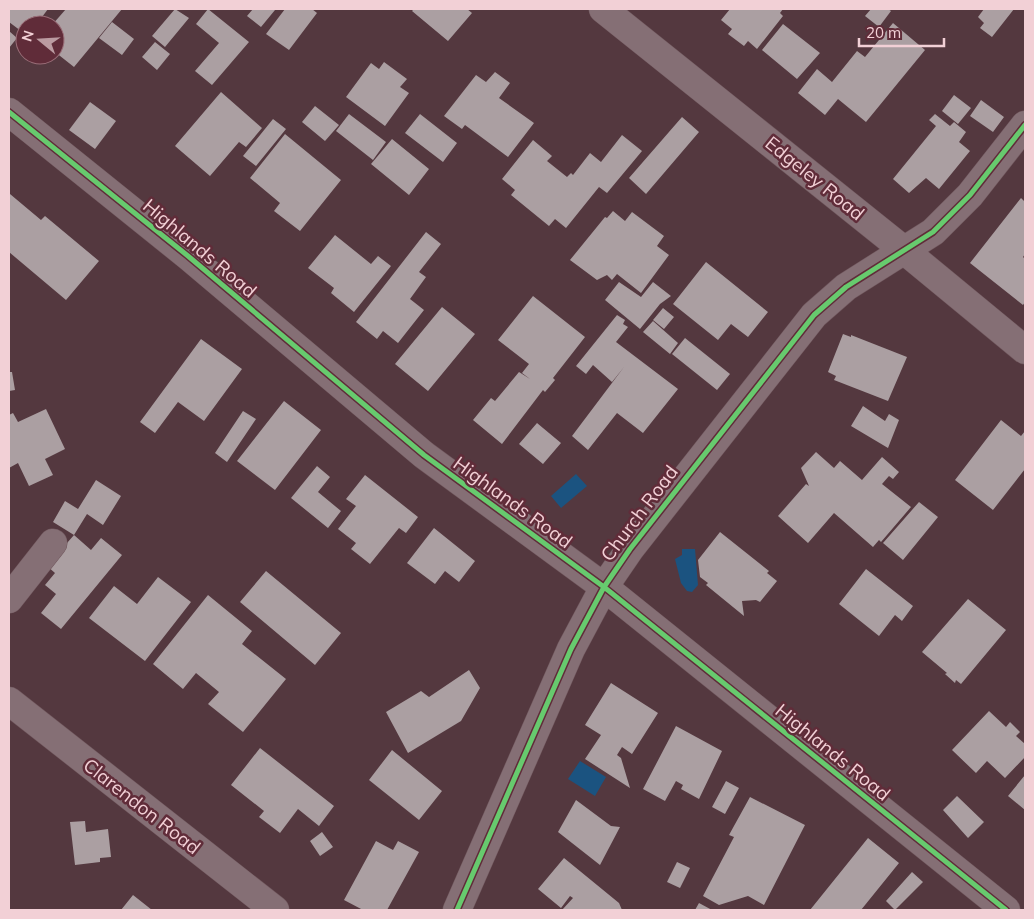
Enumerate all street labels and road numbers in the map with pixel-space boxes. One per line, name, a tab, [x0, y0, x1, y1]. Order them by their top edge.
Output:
street label: Edgeley Road	[761, 131, 869, 225]
street label: Highlands Road	[138, 193, 262, 303]
street label: Highlands Road	[449, 451, 577, 553]
street label: Church Road	[595, 460, 683, 566]
street label: Highlands Road	[771, 698, 895, 806]
street label: Clarendon Road	[79, 753, 205, 859]

